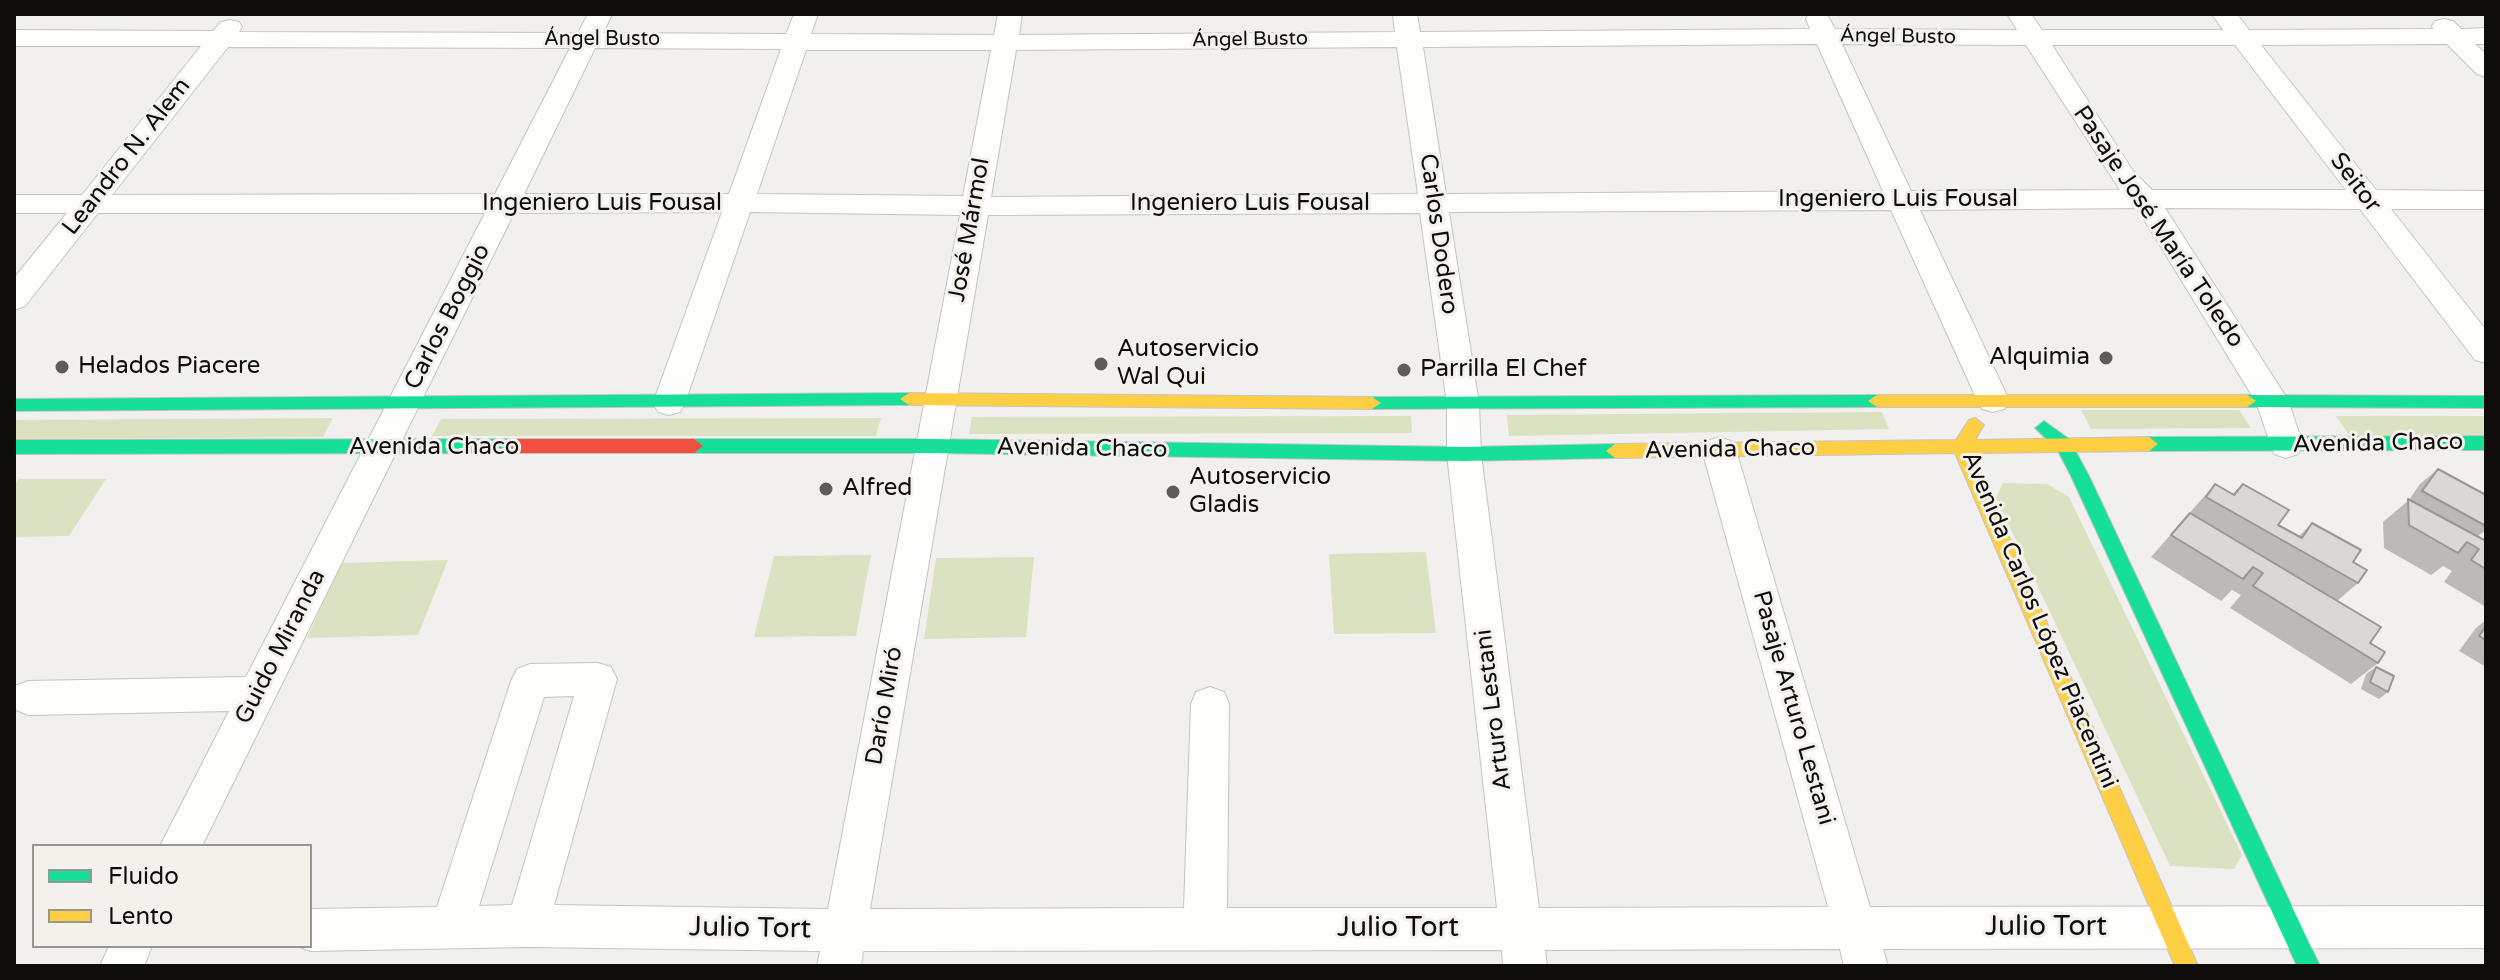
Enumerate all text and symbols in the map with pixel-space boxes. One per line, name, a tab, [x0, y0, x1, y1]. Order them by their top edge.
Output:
street label: Ángel Busto	[1840, 24, 1956, 50]
street label: Ángel Busto	[1192, 27, 1308, 53]
street label: Ángel Busto	[544, 28, 660, 52]
street label: Leandro N. Alem	[57, 73, 197, 241]
street label: Pasaje José María Toledo	[2066, 101, 2250, 353]
street label: Seitor	[2323, 148, 2387, 218]
street label: Carlos Dodero	[1412, 152, 1464, 316]
street label: José Mármol	[943, 156, 997, 304]
street label: Ingeniero Luis Fousal	[1778, 186, 2018, 214]
street label: Ingeniero Luis Fousal	[482, 190, 722, 218]
street label: Ingeniero Luis Fousal	[1130, 190, 1370, 218]
street label: Carlos Boggio	[399, 239, 497, 395]
place label: Autoservicio Wal Qui	[1117, 336, 1259, 392]
place label: Alquimia	[1989, 344, 2090, 372]
marker: Alquimia	[2097, 349, 2115, 367]
place label: Helados Piacere	[78, 353, 260, 381]
marker: Autoservicio Wal Qui	[1092, 355, 1110, 373]
place label: Parrilla El Chef	[1420, 356, 1587, 384]
marker: Helados Piacere	[53, 358, 71, 376]
marker: Parrilla El Chef	[1395, 361, 1413, 379]
street label: Avenida Chaco	[2292, 428, 2464, 460]
street label: Avenida Chaco	[996, 433, 1168, 465]
street label: Avenida Chaco	[349, 434, 519, 462]
street label: Avenida Chaco	[1644, 434, 1816, 466]
street label: Avenida Carlos López Piacentini	[1955, 447, 2123, 793]
place label: Autoservicio Gladis	[1189, 464, 1331, 520]
place label: Alfred	[842, 475, 912, 503]
marker: Alfred	[817, 480, 835, 498]
marker: Autoservicio Gladis	[1164, 483, 1182, 501]
street label: Guido Miranda	[230, 565, 332, 729]
street label: Pasaje Arturo Lestani	[1746, 588, 1840, 828]
street label: Arturo Lestani	[1470, 628, 1518, 792]
street label: Darío Miró	[860, 645, 910, 767]
legend	[32, 844, 312, 948]
text: Fluido	[108, 862, 179, 891]
text: Lento	[108, 902, 173, 931]
street label: Julio Tort	[689, 911, 811, 947]
street label: Julio Tort	[1985, 911, 2107, 945]
street label: Julio Tort	[1337, 912, 1459, 946]

